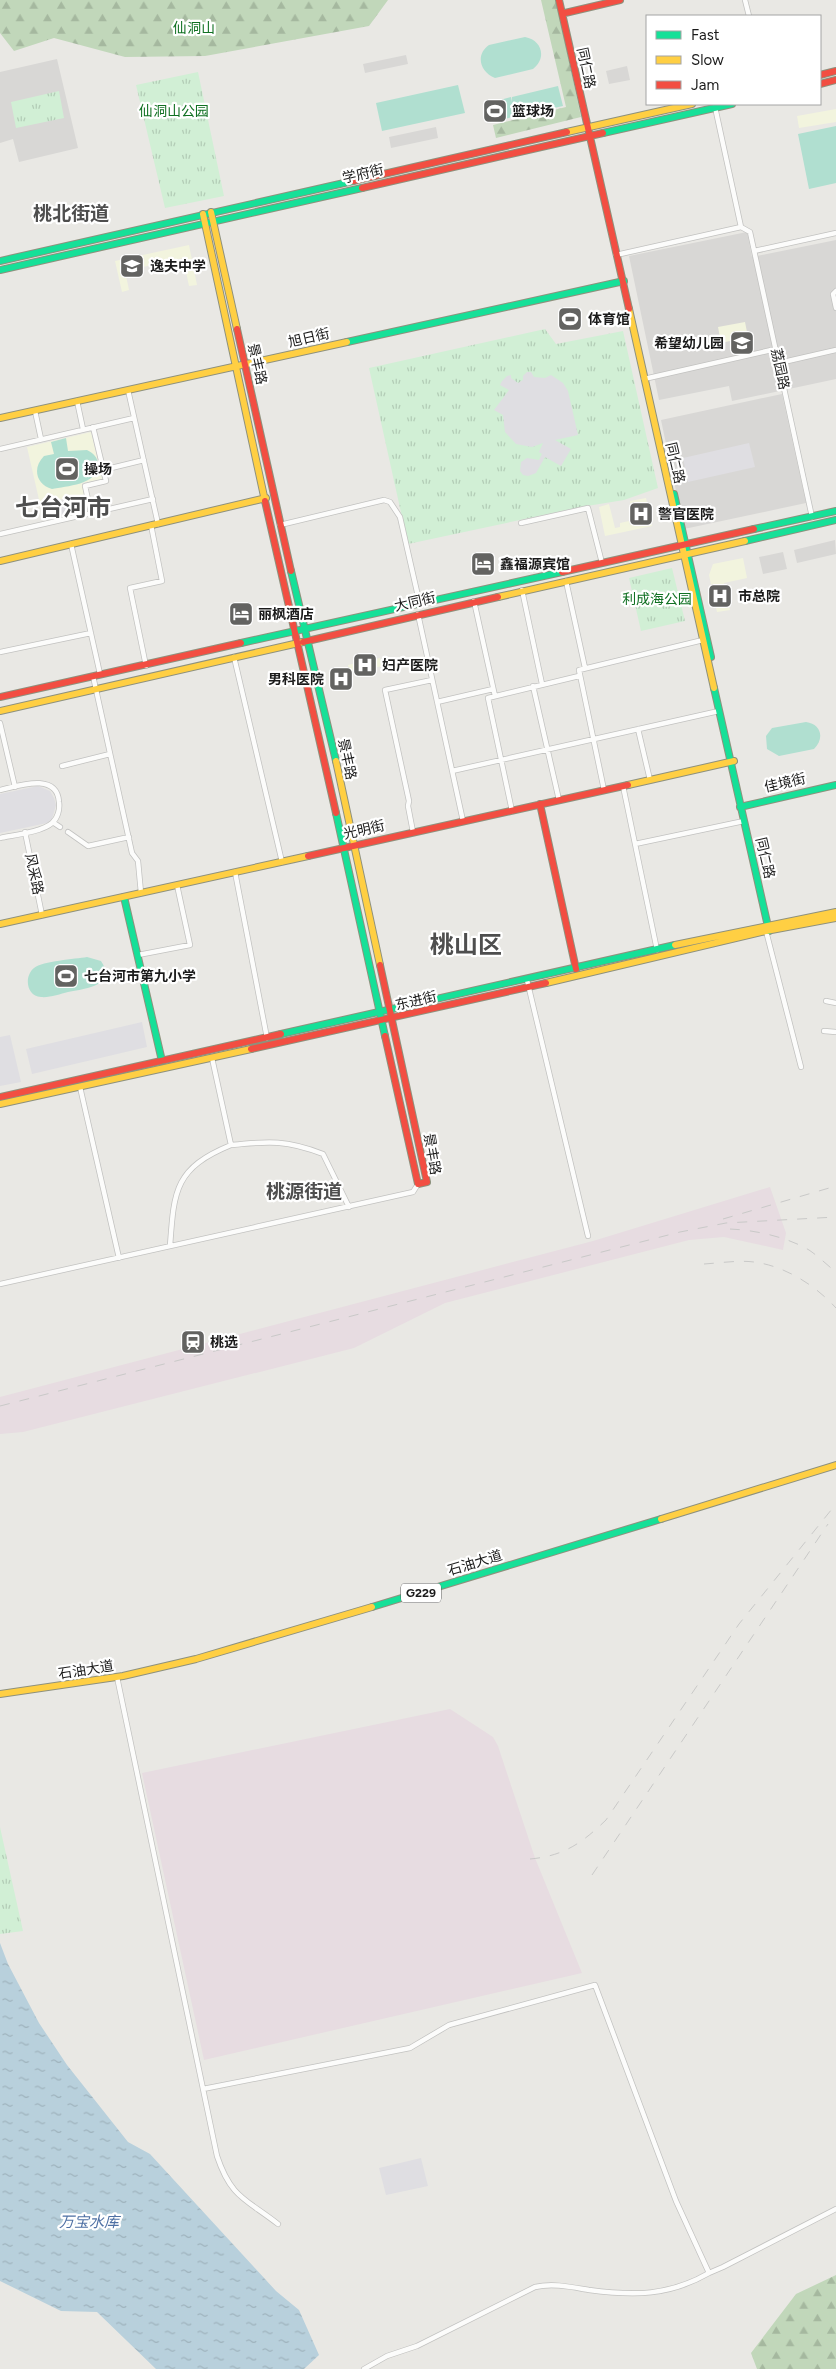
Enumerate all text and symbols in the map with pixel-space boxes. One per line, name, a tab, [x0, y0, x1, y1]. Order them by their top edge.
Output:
legend	[646, 15, 821, 105]
park label: 仙洞山	[173, 20, 215, 37]
text: Fast	[691, 26, 720, 44]
street label: 同仁路	[573, 46, 599, 90]
text: Slow	[691, 51, 724, 69]
text: Jam	[691, 76, 719, 94]
sports icon: 篮球场	[482, 98, 508, 124]
park label: 仙洞山公园	[139, 103, 209, 120]
place label: 篮球场	[512, 103, 554, 120]
street label: 学府街	[341, 161, 385, 187]
district label: 桃北街道	[33, 202, 109, 225]
school or university icon: 逸夫中学	[119, 253, 145, 279]
place label: 逸夫中学	[150, 258, 206, 275]
sports icon: 体育馆	[557, 306, 583, 332]
place label: 体育馆	[588, 311, 630, 328]
street label: 旭日街	[287, 325, 331, 351]
school or university icon: 希望幼儿园	[729, 330, 755, 356]
place label: 希望幼儿园	[654, 335, 724, 352]
street label: 景丰路	[244, 342, 270, 386]
street label: 荔园路	[767, 347, 793, 391]
street label: 同仁路	[662, 441, 688, 485]
sports icon: 操场	[54, 456, 80, 482]
place label: 操场	[84, 461, 112, 478]
district label: 七台河市	[15, 493, 111, 522]
hospital icon: 警官医院	[628, 501, 654, 527]
place label: 警官医院	[658, 506, 714, 523]
hotel icon: 鑫福源宾馆	[470, 551, 496, 577]
place label: 鑫福源宾馆	[500, 556, 570, 573]
hospital icon: 市总院	[707, 583, 733, 609]
place label: 市总院	[738, 588, 780, 605]
street label: 大同街	[393, 589, 437, 615]
park label: 利成海公园	[622, 591, 692, 608]
hotel icon: 丽枫酒店	[228, 601, 254, 627]
place label: 丽枫酒店	[258, 606, 314, 623]
hospital icon: 妇产医院	[352, 652, 378, 678]
place label: 妇产医院	[382, 657, 438, 674]
hospital icon: 男科医院	[328, 666, 354, 692]
place label: 男科医院	[268, 671, 324, 688]
street label: 景丰路	[334, 737, 360, 781]
street label: 佳境街	[763, 770, 807, 796]
street label: 光明街	[342, 817, 386, 843]
street label: 同仁路	[752, 836, 778, 880]
street label: 风采路	[21, 852, 47, 896]
district label: 桃山区	[430, 930, 502, 959]
sports icon: 七台河市第九小学	[53, 963, 79, 989]
place label: 七台河市第九小学	[84, 968, 196, 985]
street label: 东进街	[394, 988, 438, 1014]
street label: 景丰路	[420, 1132, 444, 1176]
district label: 桃源街道	[266, 1180, 342, 1203]
station icon: 桃选	[180, 1329, 206, 1355]
place label: 桃选	[210, 1334, 238, 1351]
street label: 石油大道	[446, 1547, 504, 1579]
road number: G229	[401, 1584, 441, 1602]
street label: 石油大道	[57, 1657, 115, 1683]
water label: 万宝水库	[59, 2213, 122, 2231]

